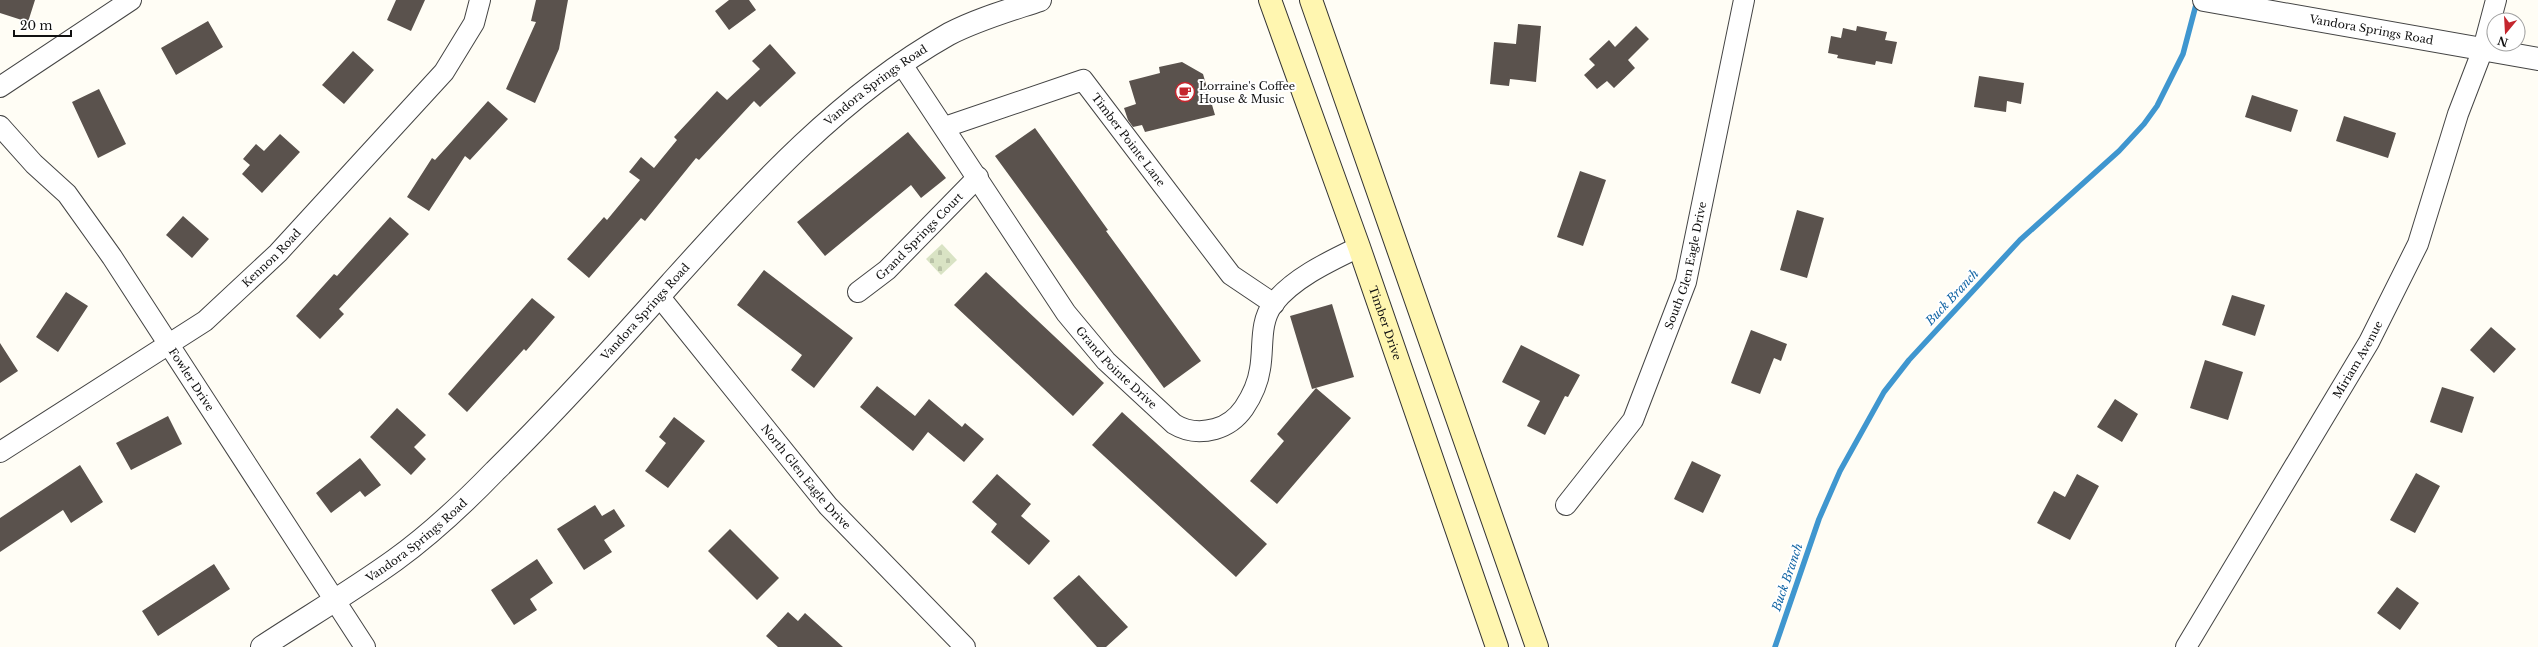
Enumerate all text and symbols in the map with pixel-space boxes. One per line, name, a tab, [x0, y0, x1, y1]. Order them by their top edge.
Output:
scale bar	[14, 12, 71, 38]
street label: Vandora Springs Road	[2307, 12, 2435, 47]
north arrow	[2486, 12, 2526, 52]
text: 20 m	[20, 18, 52, 33]
text: N	[2495, 33, 2510, 50]
street label: Vandora Springs Road	[821, 41, 930, 129]
place label: Lorraine's Coffee House & Music	[1199, 79, 1295, 106]
cafe icon: Lorraine's Coffee House & Music	[1174, 81, 1196, 103]
street label: Timber Pointe Lane	[1089, 91, 1168, 189]
street label: Grand Springs Court	[873, 189, 966, 283]
street label: South Glen Eagle Drive	[1662, 200, 1709, 331]
street label: Kennon Road	[239, 225, 304, 290]
street label: Vandora Springs Road	[597, 260, 693, 364]
water label: Buck Branch	[1922, 266, 1982, 329]
street label: Timber Drive	[1366, 284, 1404, 362]
street label: Miriam Avenue	[2330, 318, 2386, 401]
street label: Grand Pointe Drive	[1073, 323, 1160, 412]
street label: Fowler Drive	[166, 345, 217, 414]
street label: North Glen Eagle Drive	[758, 422, 854, 532]
street label: Vandora Springs Road	[363, 495, 470, 586]
water label: Buck Branch	[1768, 541, 1806, 614]

